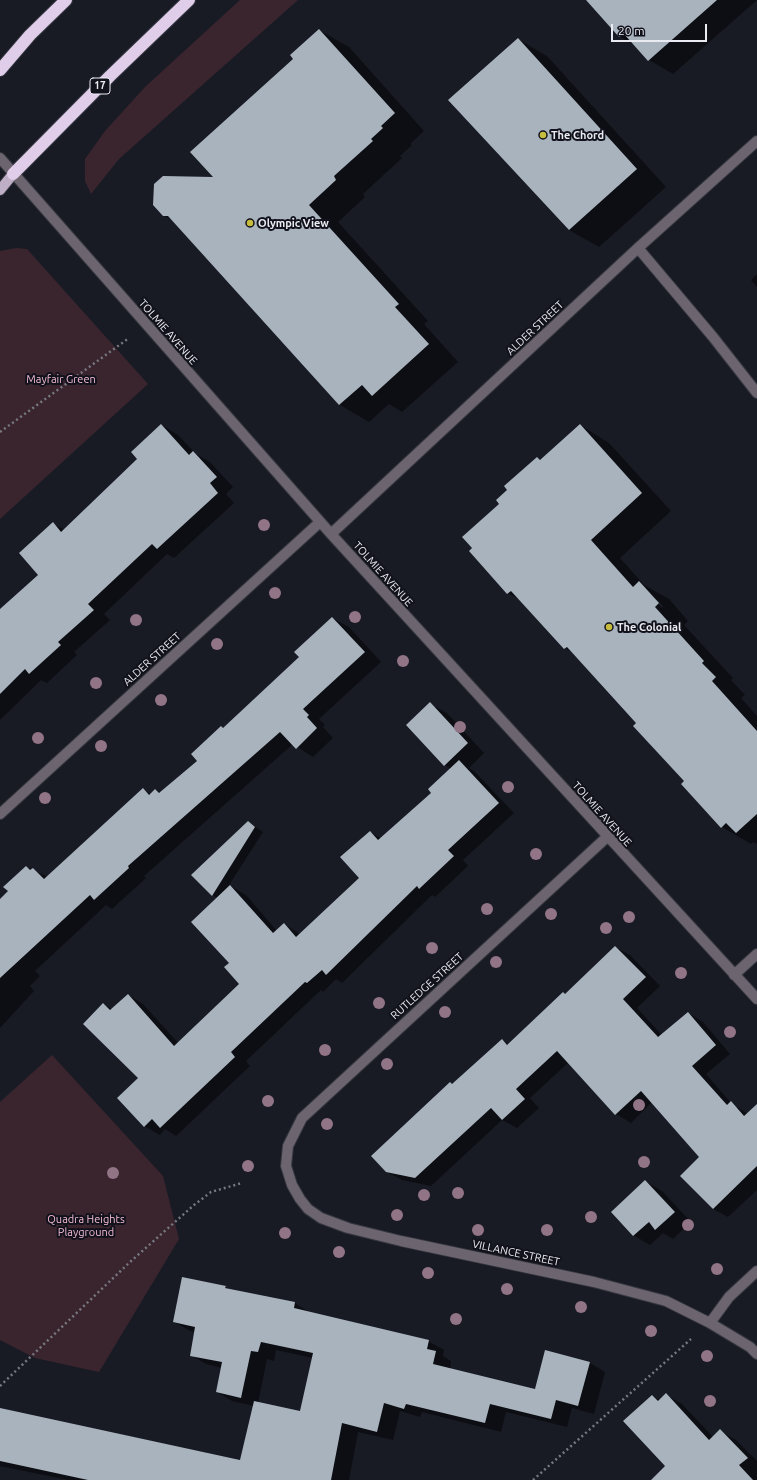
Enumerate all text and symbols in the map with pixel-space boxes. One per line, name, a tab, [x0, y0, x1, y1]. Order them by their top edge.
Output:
scale bar	[613, 16, 709, 42]
text: 20 m	[618, 24, 645, 37]
road number: 17	[90, 78, 110, 94]
place label: The Chord	[551, 128, 604, 142]
marker: The Chord	[538, 130, 548, 140]
place label: Olympic View	[258, 216, 329, 230]
marker: Olympic View	[245, 218, 255, 228]
street label: TOLMIE AVENUE	[136, 297, 200, 367]
street label: ALDER STREET	[504, 298, 566, 358]
park label: Mayfair Green	[26, 372, 96, 386]
street label: TOLMIE AVENUE	[351, 539, 415, 609]
place label: The Colonial	[617, 620, 681, 634]
marker: The Colonial	[604, 622, 614, 632]
street label: ALDER STREET	[120, 630, 184, 688]
street label: TOLMIE AVENUE	[570, 779, 634, 849]
street label: RUTLEDGE STREET	[388, 950, 466, 1022]
park label: Quadra Heights Playground	[47, 1212, 125, 1238]
street label: VILLANCE STREET	[471, 1237, 561, 1269]

